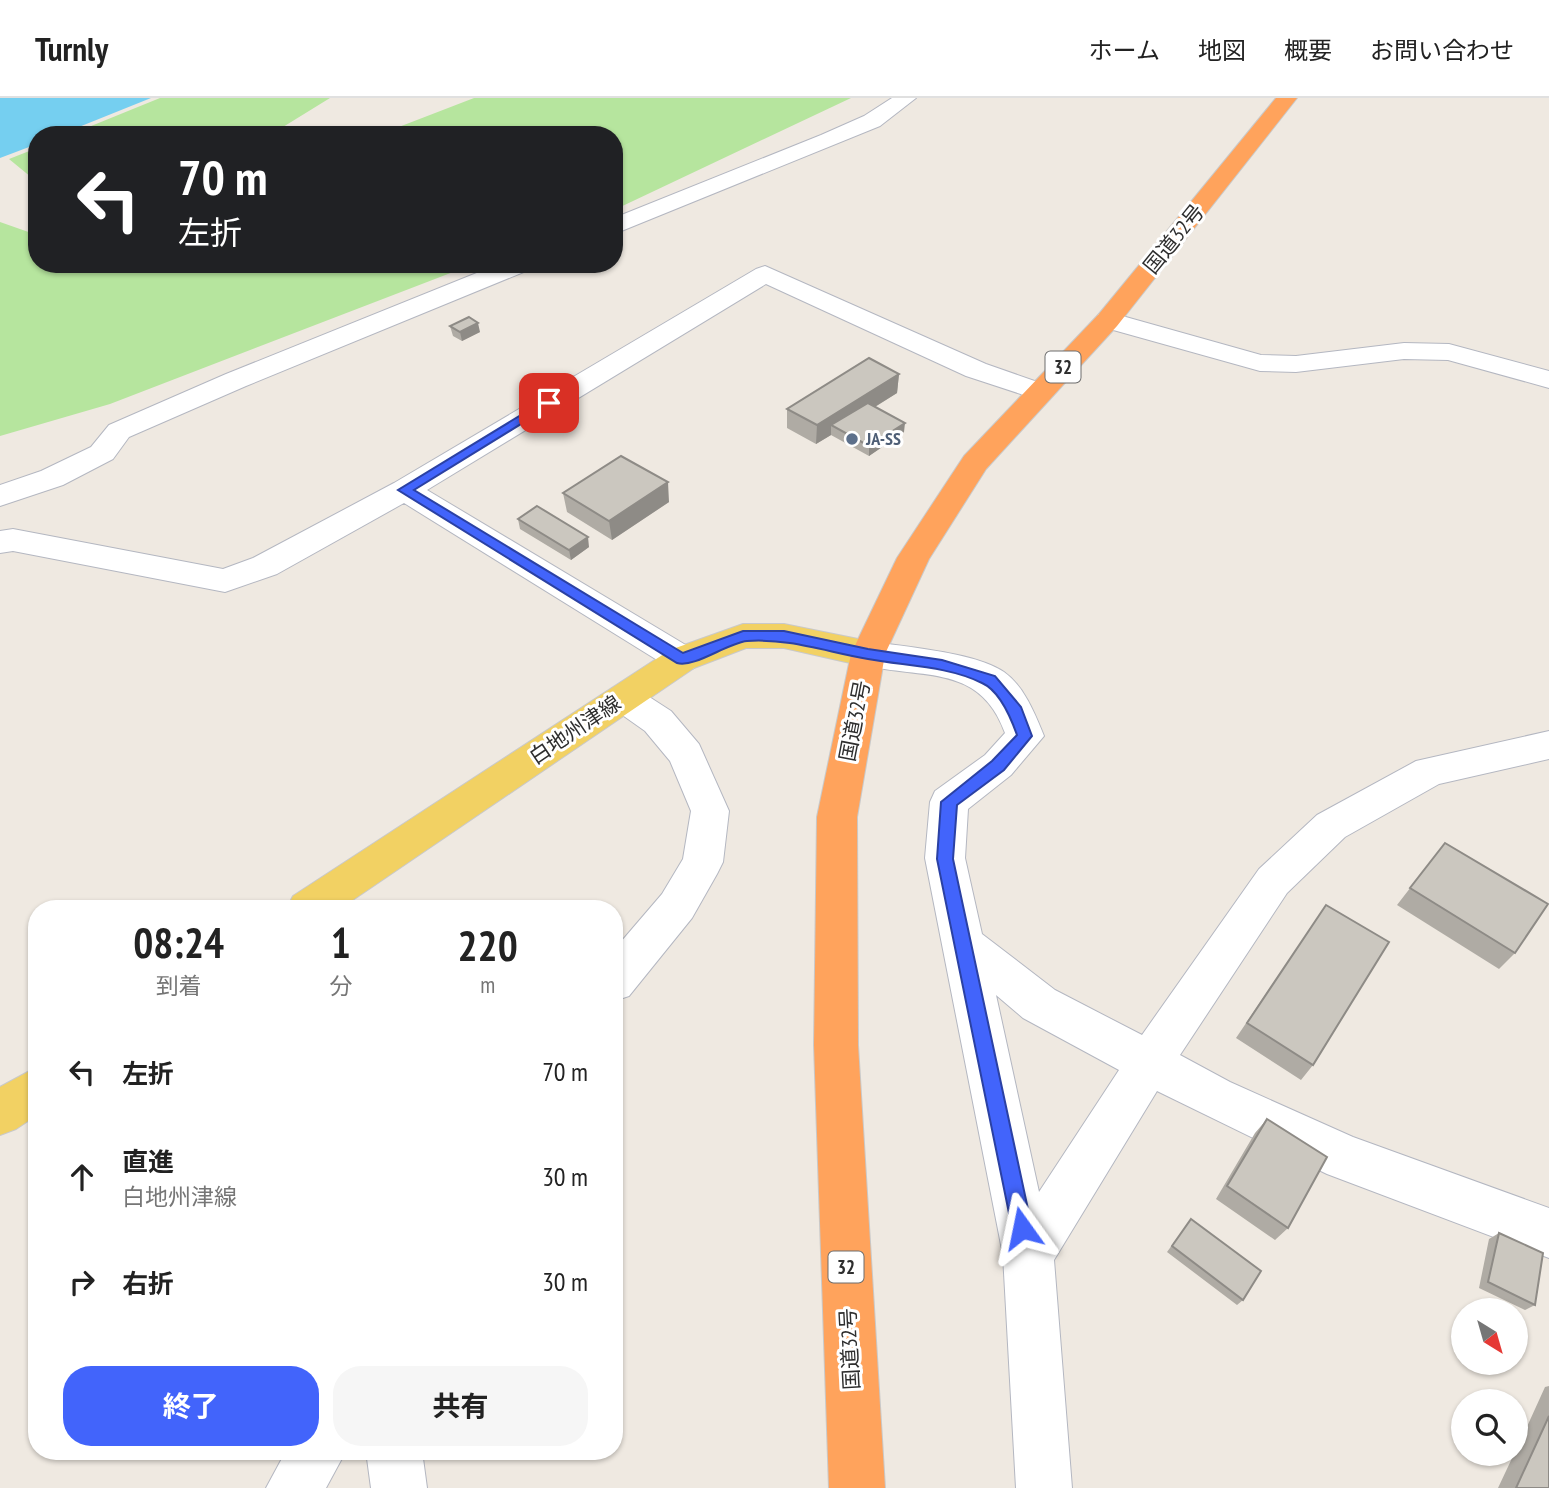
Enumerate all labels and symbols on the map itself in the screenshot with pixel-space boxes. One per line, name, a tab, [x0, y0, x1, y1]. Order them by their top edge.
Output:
street label: 国道32号	[1137, 198, 1210, 279]
road number: 32	[1046, 352, 1080, 382]
pin	[519, 373, 579, 433]
place label: JA-SS	[865, 427, 901, 450]
marker: JA-SS	[844, 431, 860, 447]
street label: 国道32号	[833, 678, 876, 764]
street label: 白地州津線	[524, 689, 626, 770]
position arrow	[985, 1191, 1059, 1265]
road number: 32	[828, 1252, 864, 1282]
north arrow	[1451, 1298, 1528, 1376]
street label: 国道32号	[834, 1307, 865, 1391]

